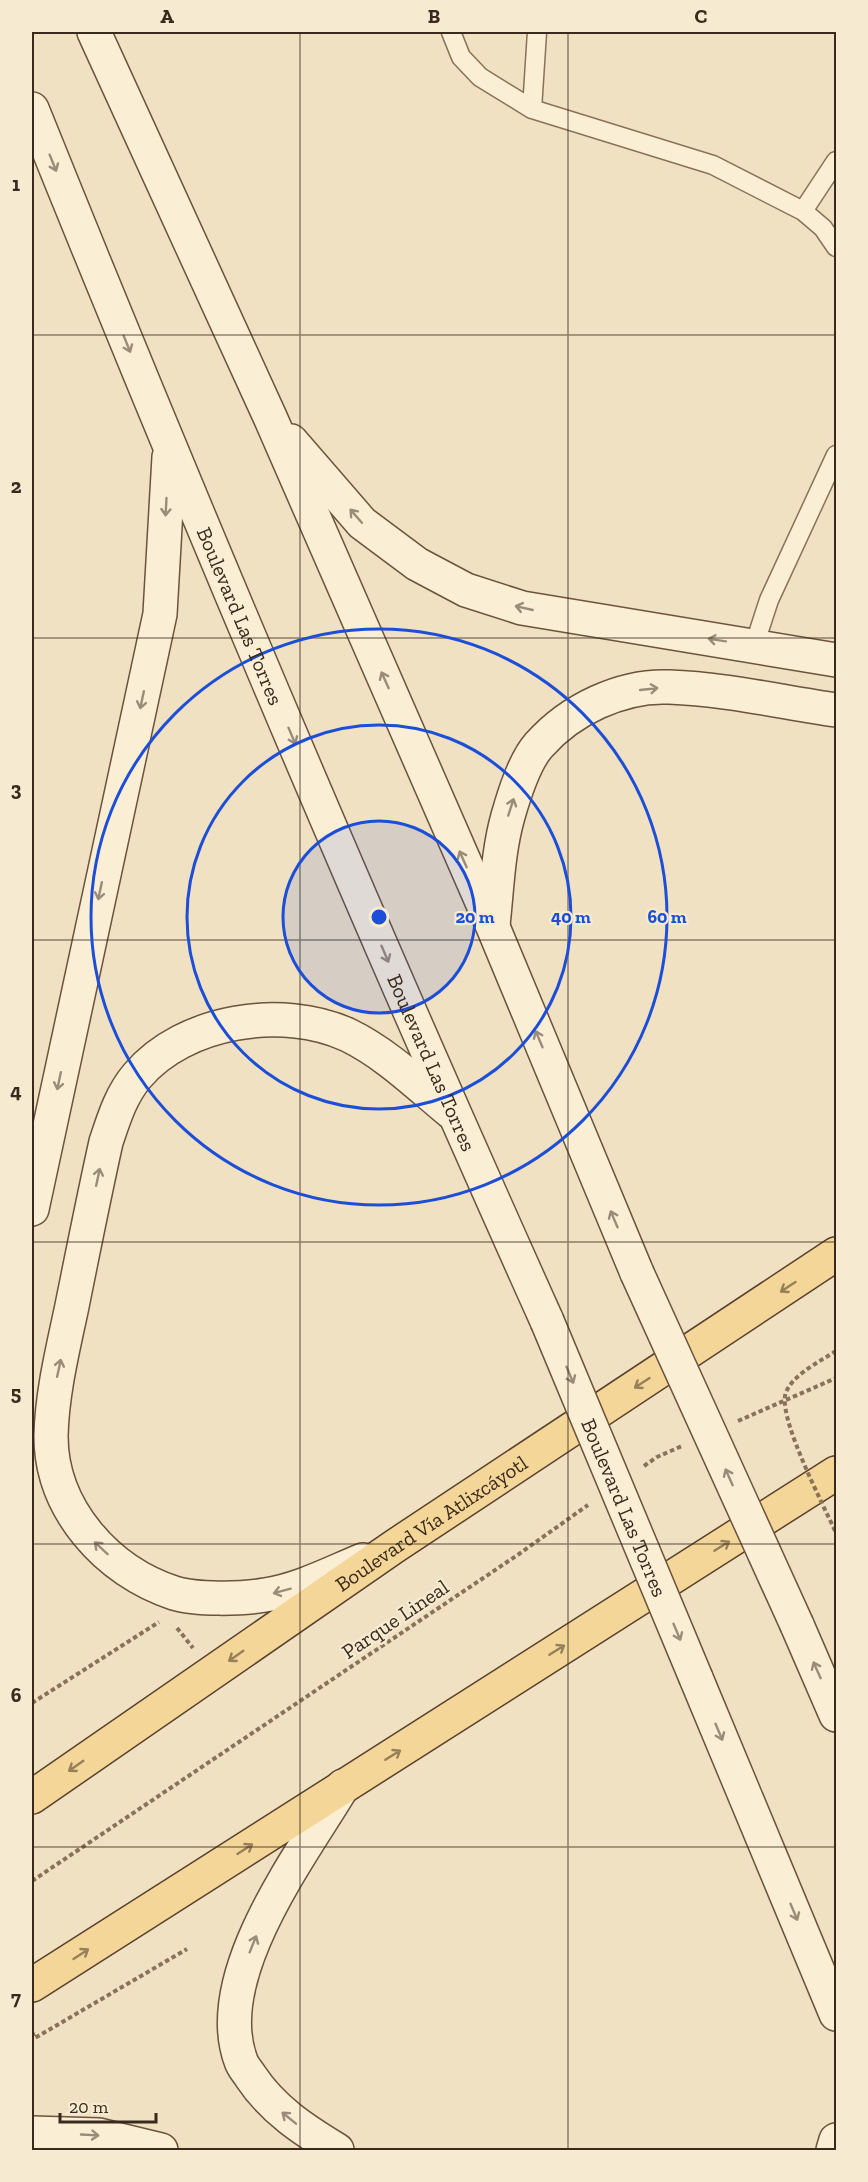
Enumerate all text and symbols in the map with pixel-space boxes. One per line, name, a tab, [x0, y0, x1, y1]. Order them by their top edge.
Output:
text: A	[160, 4, 174, 28]
text: B	[428, 4, 440, 28]
text: C	[695, 4, 708, 28]
one-way arrow	[49, 153, 60, 172]
text: 1	[12, 172, 20, 196]
one-way arrow	[122, 334, 133, 352]
text: 2	[11, 474, 22, 498]
one-way arrow	[161, 497, 172, 517]
one-way arrow	[349, 508, 363, 524]
street label: Boulevard Las Torres	[192, 523, 289, 709]
one-way arrow	[515, 601, 534, 613]
one-way arrow	[707, 634, 727, 645]
one-way arrow	[379, 672, 390, 690]
one-way arrow	[639, 683, 659, 694]
one-way arrow	[135, 690, 147, 709]
one-way arrow	[287, 727, 298, 745]
text: 3	[11, 777, 22, 801]
one-way arrow	[506, 798, 517, 817]
one-way arrow	[457, 850, 468, 869]
one-way arrow	[94, 880, 105, 900]
text: 20 m	[455, 906, 495, 928]
text: 40 m	[551, 906, 591, 928]
text: 60 m	[647, 906, 687, 928]
centre of rings	[369, 907, 389, 927]
one-way arrow	[381, 945, 392, 963]
street label: Boulevard Las Torres	[383, 970, 482, 1155]
one-way arrow	[533, 1030, 544, 1048]
one-way arrow	[52, 1071, 64, 1090]
text: 4	[10, 1079, 22, 1103]
one-way arrow	[93, 1168, 104, 1188]
one-way arrow	[608, 1210, 619, 1228]
one-way arrow	[779, 1280, 796, 1293]
one-way arrow	[53, 1359, 65, 1378]
one-way arrow	[565, 1365, 576, 1384]
one-way arrow	[634, 1377, 651, 1389]
text: 5	[11, 1381, 21, 1405]
street label: Boulevard Las Torres	[577, 1415, 673, 1600]
street label: Boulevard Vía Atlixcáyotl	[330, 1449, 532, 1596]
one-way arrow	[723, 1468, 735, 1486]
one-way arrow	[713, 1539, 730, 1551]
one-way arrow	[94, 1541, 109, 1556]
street label: Parque Lineal	[337, 1574, 454, 1664]
one-way arrow	[273, 1585, 292, 1597]
one-way arrow	[672, 1623, 683, 1641]
one-way arrow	[549, 1644, 566, 1657]
one-way arrow	[229, 1650, 245, 1662]
one-way arrow	[810, 1661, 821, 1679]
text: 6	[11, 1683, 22, 1707]
one-way arrow	[714, 1722, 725, 1741]
one-way arrow	[384, 1748, 401, 1760]
one-way arrow	[68, 1760, 84, 1772]
one-way arrow	[236, 1843, 253, 1855]
one-way arrow	[789, 1902, 800, 1920]
one-way arrow	[248, 1936, 259, 1954]
one-way arrow	[72, 1948, 89, 1960]
text: 7	[11, 1986, 21, 2010]
scale bar	[60, 2086, 156, 2124]
text: 20 m	[69, 2096, 109, 2118]
one-way arrow	[281, 2112, 297, 2125]
one-way arrow	[79, 2129, 99, 2140]

